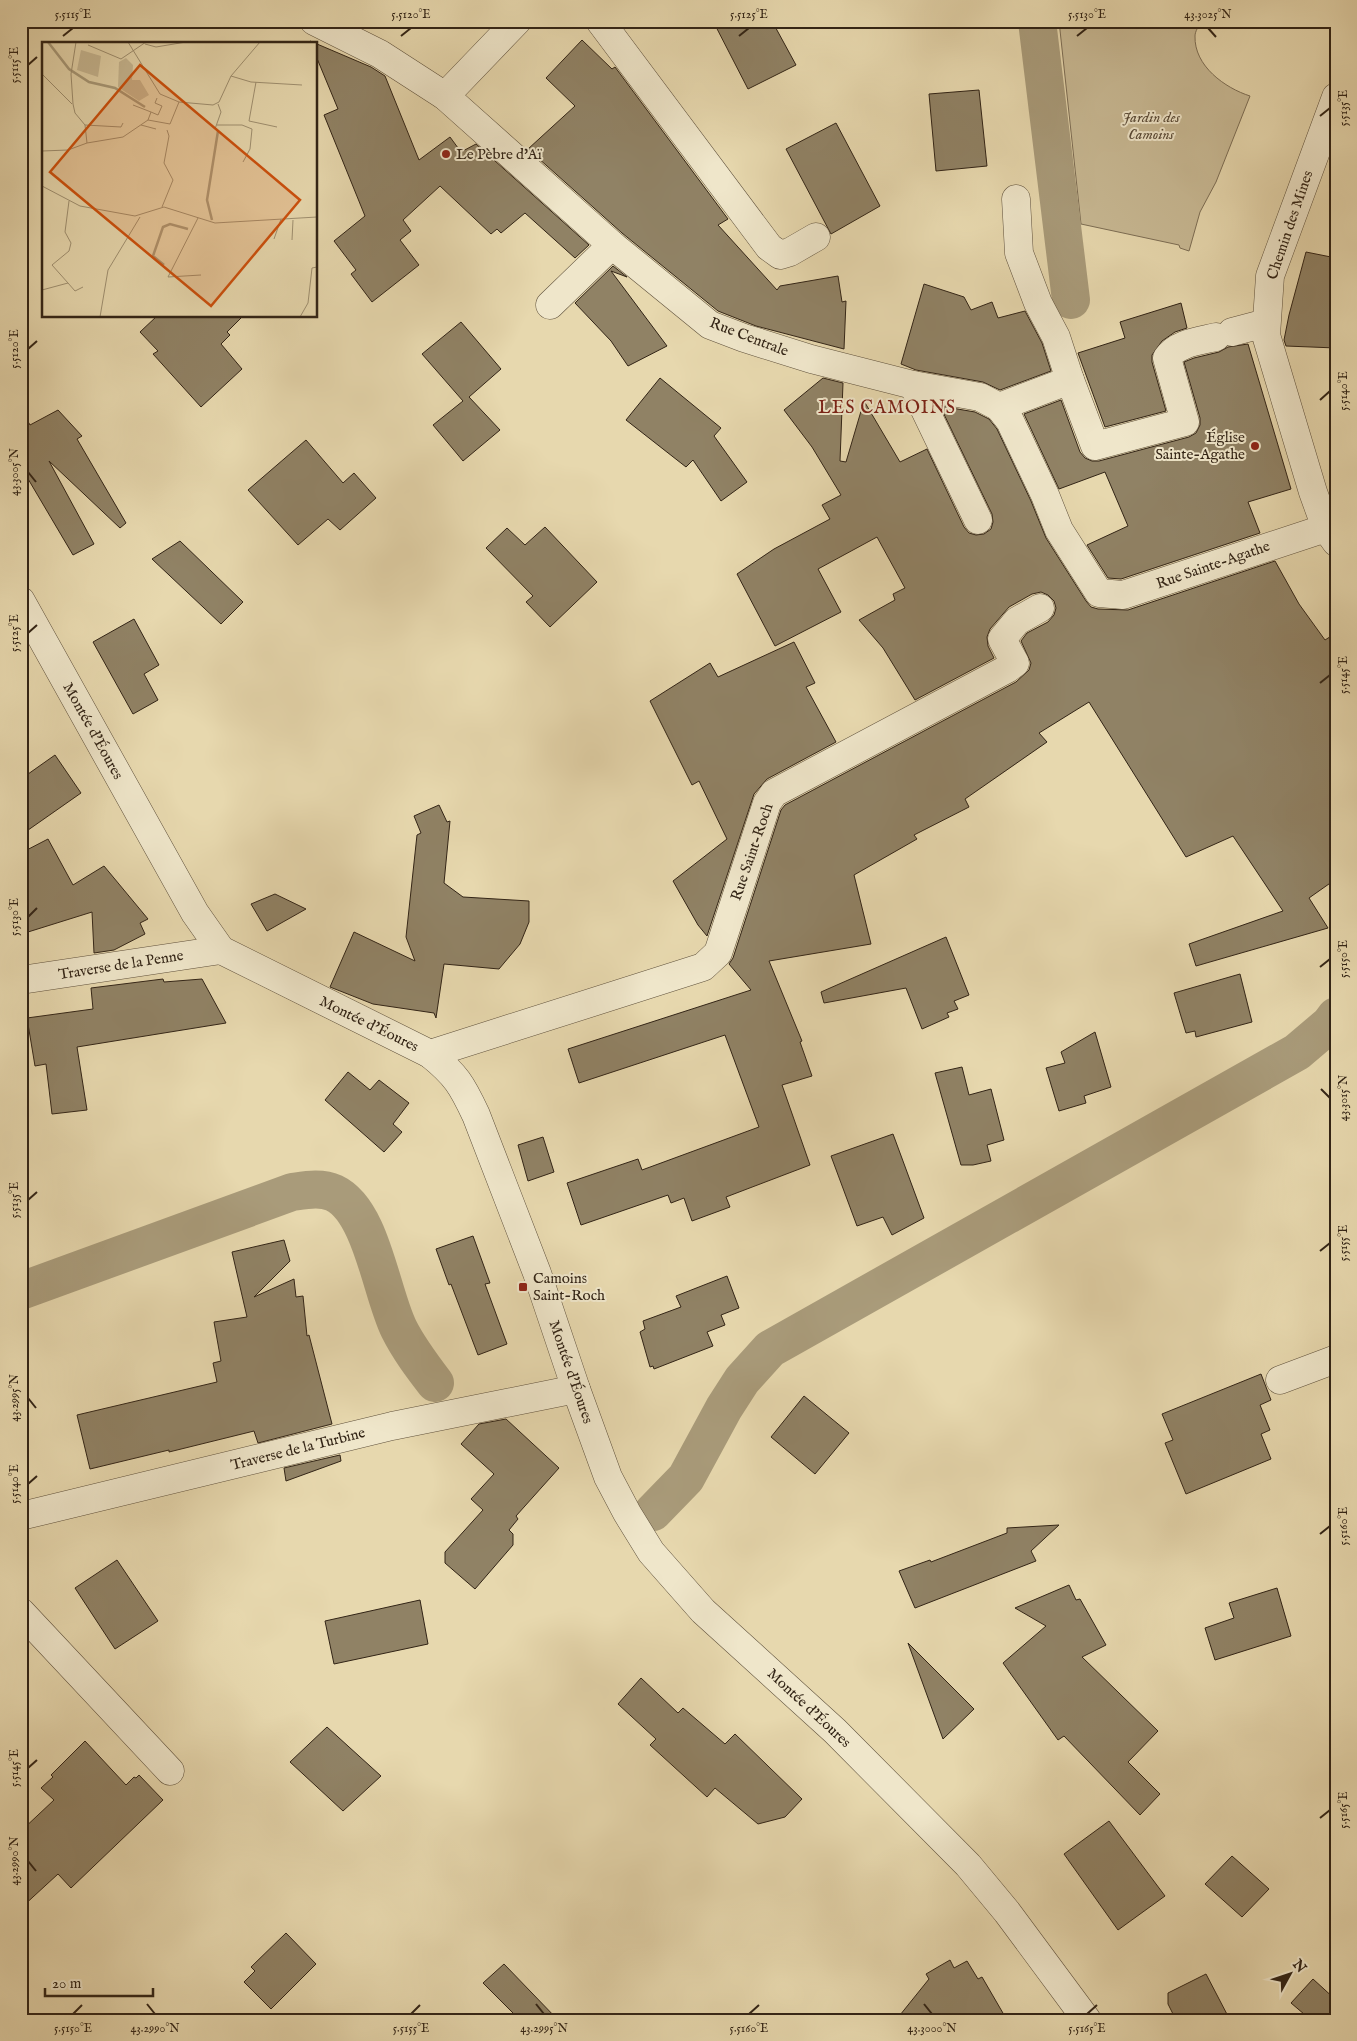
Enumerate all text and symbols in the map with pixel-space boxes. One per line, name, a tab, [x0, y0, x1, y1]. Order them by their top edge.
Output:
text: 5.5115°E	[55, 7, 91, 22]
text: 5.5120°E	[391, 7, 431, 22]
text: 5.5125°E	[730, 7, 768, 22]
text: 5.5130°E	[1068, 7, 1106, 22]
text: 43.3025°N	[1184, 7, 1232, 22]
inset map	[42, 42, 318, 318]
text: 5.5115°E	[7, 47, 22, 83]
text: 5.5135°E	[1336, 90, 1351, 126]
park label: Jardin des Camoins	[1122, 108, 1180, 144]
place label: Le Pèbre d'Aï	[456, 145, 543, 164]
marker: Le Pèbre d'Aï	[440, 148, 452, 160]
street label: Chemin des Mines	[1262, 168, 1318, 282]
street label: Rue Centrale	[707, 313, 791, 361]
text: 5.5120°E	[7, 329, 22, 369]
text: 5.5140°E	[1336, 371, 1351, 411]
district label: LES CAMOINS	[818, 397, 956, 420]
place label: Église Sainte-Agathe	[1155, 428, 1245, 464]
marker: Église Sainte-Agathe	[1249, 440, 1261, 452]
text: 43.3005°N	[7, 448, 22, 496]
street label: Rue Sainte-Agathe	[1154, 537, 1273, 593]
text: 5.5125°E	[7, 614, 22, 652]
text: 5.5145°E	[1336, 656, 1351, 694]
street label: Montée d'Éoures	[58, 679, 128, 783]
street label: Rue Saint-Roch	[727, 801, 777, 903]
text: 5.5130°E	[7, 898, 22, 936]
text: 5.5150°E	[1336, 940, 1351, 978]
street label: Traverse de la Penne	[57, 946, 185, 984]
street label: Montée d'Éoures	[316, 992, 422, 1056]
text: 43.3015°N	[1336, 1074, 1351, 1121]
text: 5.5135°E	[7, 1182, 22, 1218]
text: 5.5155°E	[1336, 1225, 1351, 1261]
place label: Camoins Saint-Roch	[533, 1269, 605, 1305]
marker: Camoins Saint-Roch	[517, 1281, 529, 1293]
street label: Montée d'Éoures	[544, 1318, 598, 1426]
text: 43.2995°N	[7, 1374, 22, 1422]
street label: Traverse de la Turbine	[229, 1423, 367, 1475]
text: 5.5140°E	[7, 1464, 22, 1504]
text: 5.5160°E	[1336, 1507, 1351, 1545]
street label: Montée d'Éoures	[763, 1664, 855, 1752]
text: 5.5145°E	[7, 1749, 22, 1787]
text: 5.5165°E	[1336, 1791, 1351, 1829]
text: 43.2990°N	[7, 1836, 22, 1886]
north arrow	[1264, 1948, 1314, 1998]
text: N	[1288, 1955, 1310, 1977]
scale bar	[45, 1966, 152, 1998]
text: 20 m	[52, 1974, 82, 1993]
text: 5.5150°E	[54, 2021, 92, 2036]
text: 43.2990°N	[130, 2021, 180, 2036]
text: 5.5155°E	[393, 2021, 429, 2036]
text: 43.2995°N	[520, 2021, 568, 2036]
text: 5.5160°E	[730, 2021, 768, 2036]
text: 43.3000°N	[907, 2021, 957, 2036]
text: 5.5165°E	[1068, 2021, 1106, 2036]

